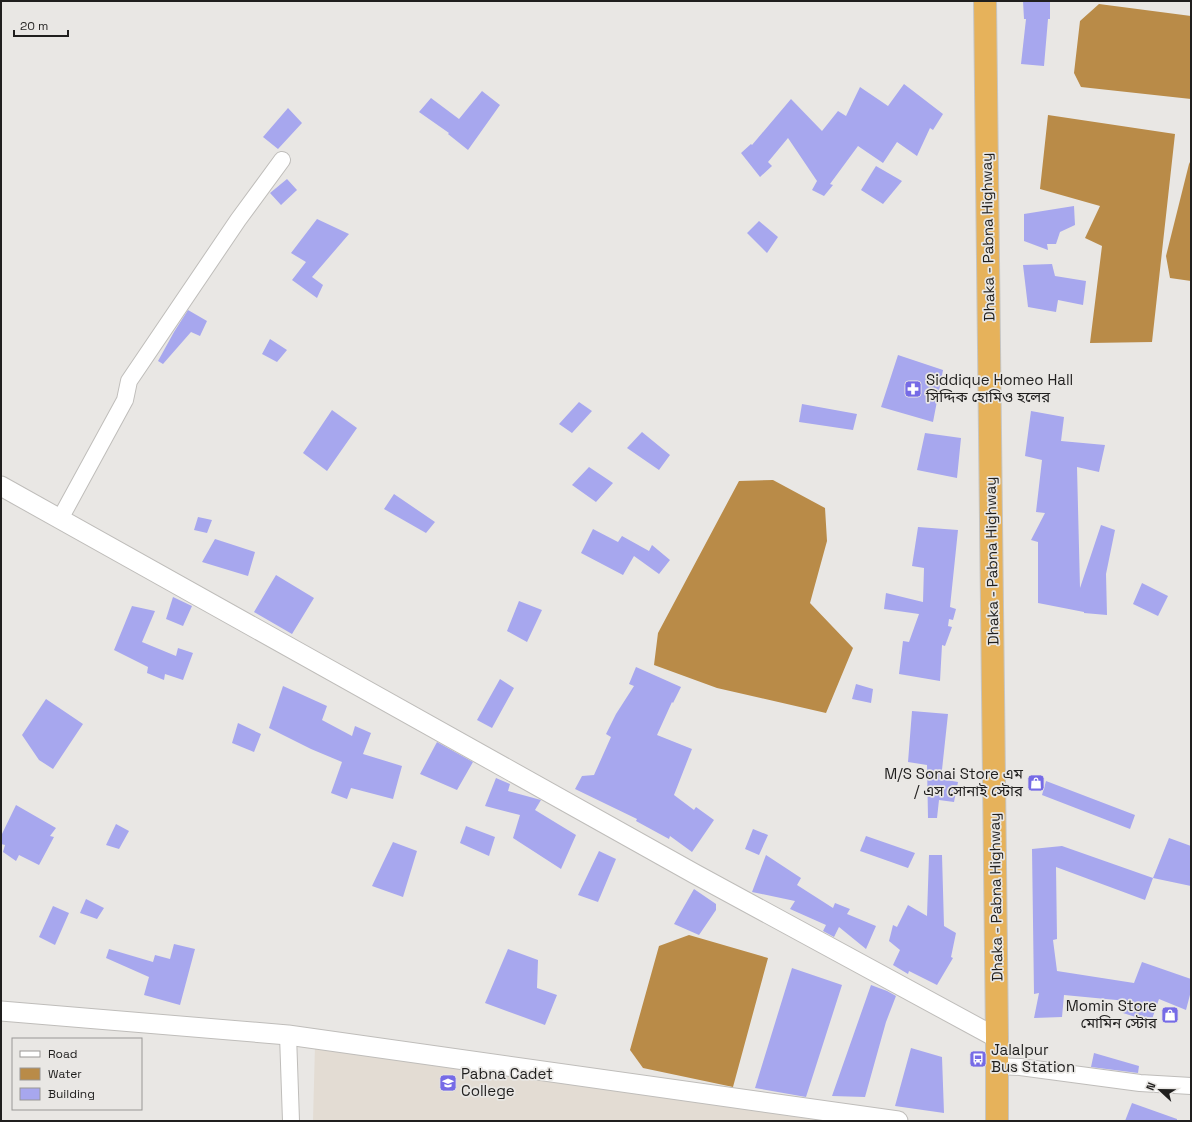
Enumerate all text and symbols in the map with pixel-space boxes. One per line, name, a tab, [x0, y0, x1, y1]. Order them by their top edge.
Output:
scale bar	[14, 12, 68, 38]
text: 20 m	[20, 18, 48, 34]
street label: Dhaka - Pabna Highway	[977, 153, 998, 321]
place label: Siddique Homeo Hall সিদ্দিক হোমিও হলের	[925, 370, 1073, 406]
pharmacy icon: Siddique Homeo Hall সিদ্দিক হোমিও হলের	[903, 379, 923, 399]
street label: Dhaka - Pabna Highway	[981, 477, 1002, 645]
place label: M/S Sonai Store এম / এস সোনাই স্টোর	[884, 764, 1024, 800]
shop icon: M/S Sonai Store এম / এস সোনাই স্টোর	[1026, 773, 1046, 793]
street label: Dhaka - Pabna Highway	[985, 813, 1006, 981]
place label: Momin Store মোমিন স্টোর	[1066, 996, 1158, 1032]
shop icon: Momin Store মোমিন স্টোর	[1160, 1005, 1180, 1025]
legend	[12, 1038, 142, 1110]
place label: Jalalpur Bus Station	[991, 1040, 1075, 1076]
text: Road	[48, 1046, 77, 1062]
bus stop icon: Jalalpur Bus Station	[968, 1049, 988, 1069]
place label: Pabna Cadet College	[461, 1064, 553, 1100]
text: Water	[48, 1066, 82, 1082]
north arrow	[1140, 1070, 1180, 1110]
school or university icon: Pabna Cadet College	[438, 1073, 458, 1093]
text: N	[1143, 1080, 1159, 1092]
text: Building	[48, 1086, 95, 1102]

